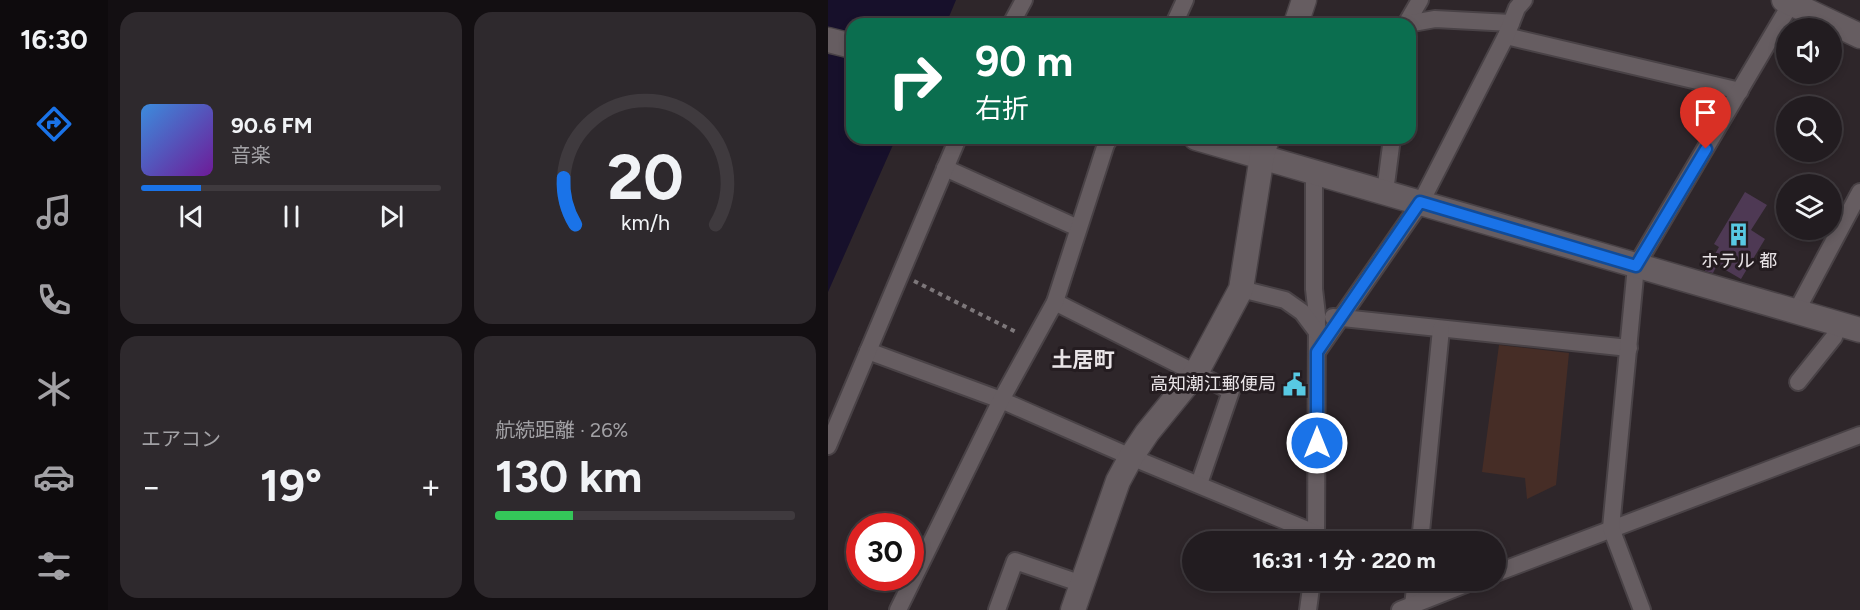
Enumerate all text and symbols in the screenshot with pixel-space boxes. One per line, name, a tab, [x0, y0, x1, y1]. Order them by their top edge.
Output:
map controls	[1776, 18, 1842, 240]
button: sound	[1776, 18, 1842, 84]
text: 16:30	[20, 23, 88, 56]
text: 90 m	[975, 36, 1073, 87]
icon: right	[876, 42, 954, 120]
pin	[1680, 87, 1731, 149]
text: 右折	[975, 92, 1029, 125]
icon: arrive	[1689, 96, 1722, 129]
button: search	[1776, 96, 1842, 162]
icon: directions	[33, 103, 75, 145]
text: 90.6 FM	[231, 112, 313, 139]
text: 20	[607, 140, 683, 215]
text: 音楽	[231, 143, 271, 167]
button: layers	[1776, 174, 1842, 240]
icon: music	[33, 191, 75, 233]
icon: previous	[175, 200, 208, 233]
icon: pause	[275, 200, 308, 233]
icon: next	[375, 200, 408, 233]
text: km/h	[621, 211, 669, 236]
building icon: ホテル 都	[1726, 222, 1752, 248]
place label: ホテル 都	[1701, 250, 1777, 272]
icon: phone	[33, 279, 75, 321]
district label: 土居町	[1052, 347, 1115, 372]
icon: climate	[33, 368, 75, 410]
public building icon: 高知潮江郵便局	[1281, 371, 1307, 397]
place label: 高知潮江郵便局	[1150, 373, 1276, 395]
position arrow	[1285, 411, 1349, 475]
text: 航続距離 · 26%	[495, 418, 628, 442]
text: エアコン	[141, 427, 221, 451]
text: 130 km	[495, 449, 642, 503]
icon: car	[33, 456, 75, 498]
text: 19°	[260, 458, 322, 512]
text: −	[141, 467, 162, 506]
text: +	[420, 467, 441, 506]
speed limit sign: 30	[846, 513, 924, 591]
icon: filters	[33, 545, 75, 587]
text: 16:31 · 1 分 · 220 m	[1252, 547, 1436, 574]

